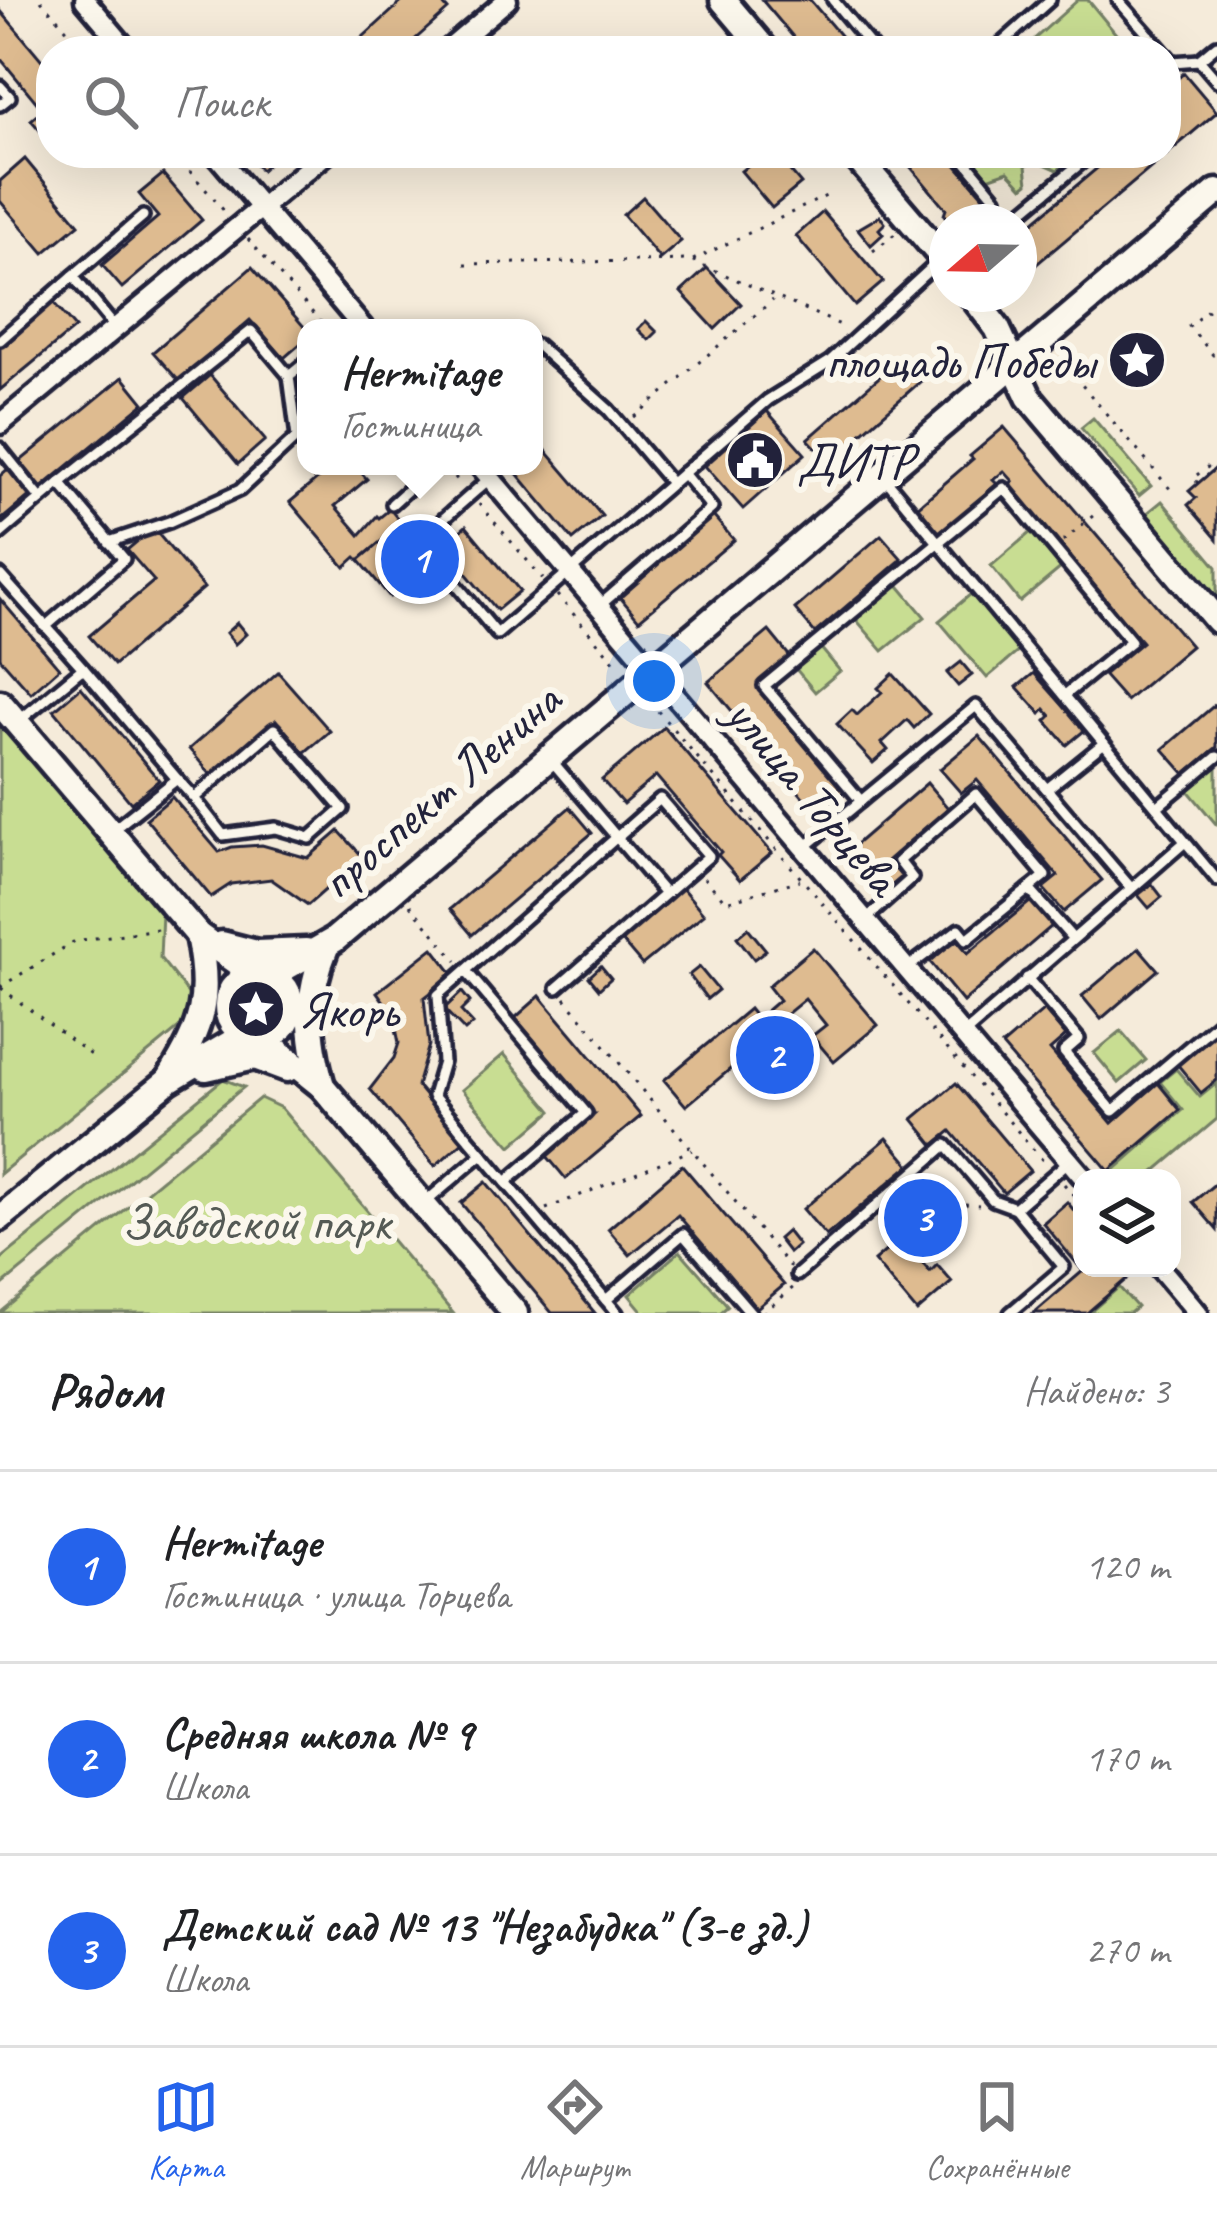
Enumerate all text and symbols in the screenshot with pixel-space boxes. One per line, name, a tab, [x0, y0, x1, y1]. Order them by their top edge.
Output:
search box	[36, 36, 1181, 168]
icon: search	[78, 69, 144, 135]
text: Поиск	[174, 74, 269, 131]
north arrow	[929, 204, 1037, 312]
popup	[297, 319, 543, 475]
place label: площадь Победы	[825, 329, 1099, 393]
place icon: площадь Победы	[1106, 329, 1168, 391]
text: Hermitage	[341, 344, 499, 401]
text: Гостиница	[341, 401, 480, 450]
public building icon: ДИТР	[724, 429, 786, 491]
place label: ДИТР	[797, 429, 920, 493]
pin: 1	[381, 514, 459, 604]
your location	[624, 651, 684, 711]
street label: проспект Ленина	[306, 666, 576, 913]
street label: улица Торцева	[710, 681, 917, 911]
place icon: Якорь	[225, 978, 287, 1040]
place label: Якорь	[298, 978, 401, 1042]
pin: 2	[736, 1010, 814, 1100]
map controls	[1073, 1169, 1181, 1277]
button: layers	[1073, 1169, 1181, 1277]
pin: 3	[884, 1173, 962, 1263]
park label: Заводской парк	[121, 1190, 394, 1254]
text: Рядом	[48, 1359, 162, 1423]
text: Найдено: 3	[1024, 1367, 1169, 1416]
text: Hermitage	[162, 1514, 321, 1571]
text: 1	[78, 1542, 96, 1591]
text: 120 m	[1085, 1542, 1169, 1591]
text: Гостиница · улица Торцева	[162, 1571, 510, 1620]
text: Средняя школа № 9	[162, 1706, 473, 1763]
text: 2	[78, 1734, 96, 1783]
text: 170 m	[1085, 1734, 1169, 1783]
text: Школа	[162, 1763, 248, 1812]
text: Детский сад № 13 "Незабудка" (3-е зд.)	[162, 1898, 807, 1955]
text: 3	[78, 1926, 96, 1975]
text: 270 m	[1085, 1926, 1169, 1975]
text: Школа	[162, 1955, 248, 2004]
tab: Карта	[148, 2074, 224, 2188]
tab: Маршрут	[520, 2074, 629, 2188]
tab: Сохранённые	[925, 2074, 1069, 2188]

